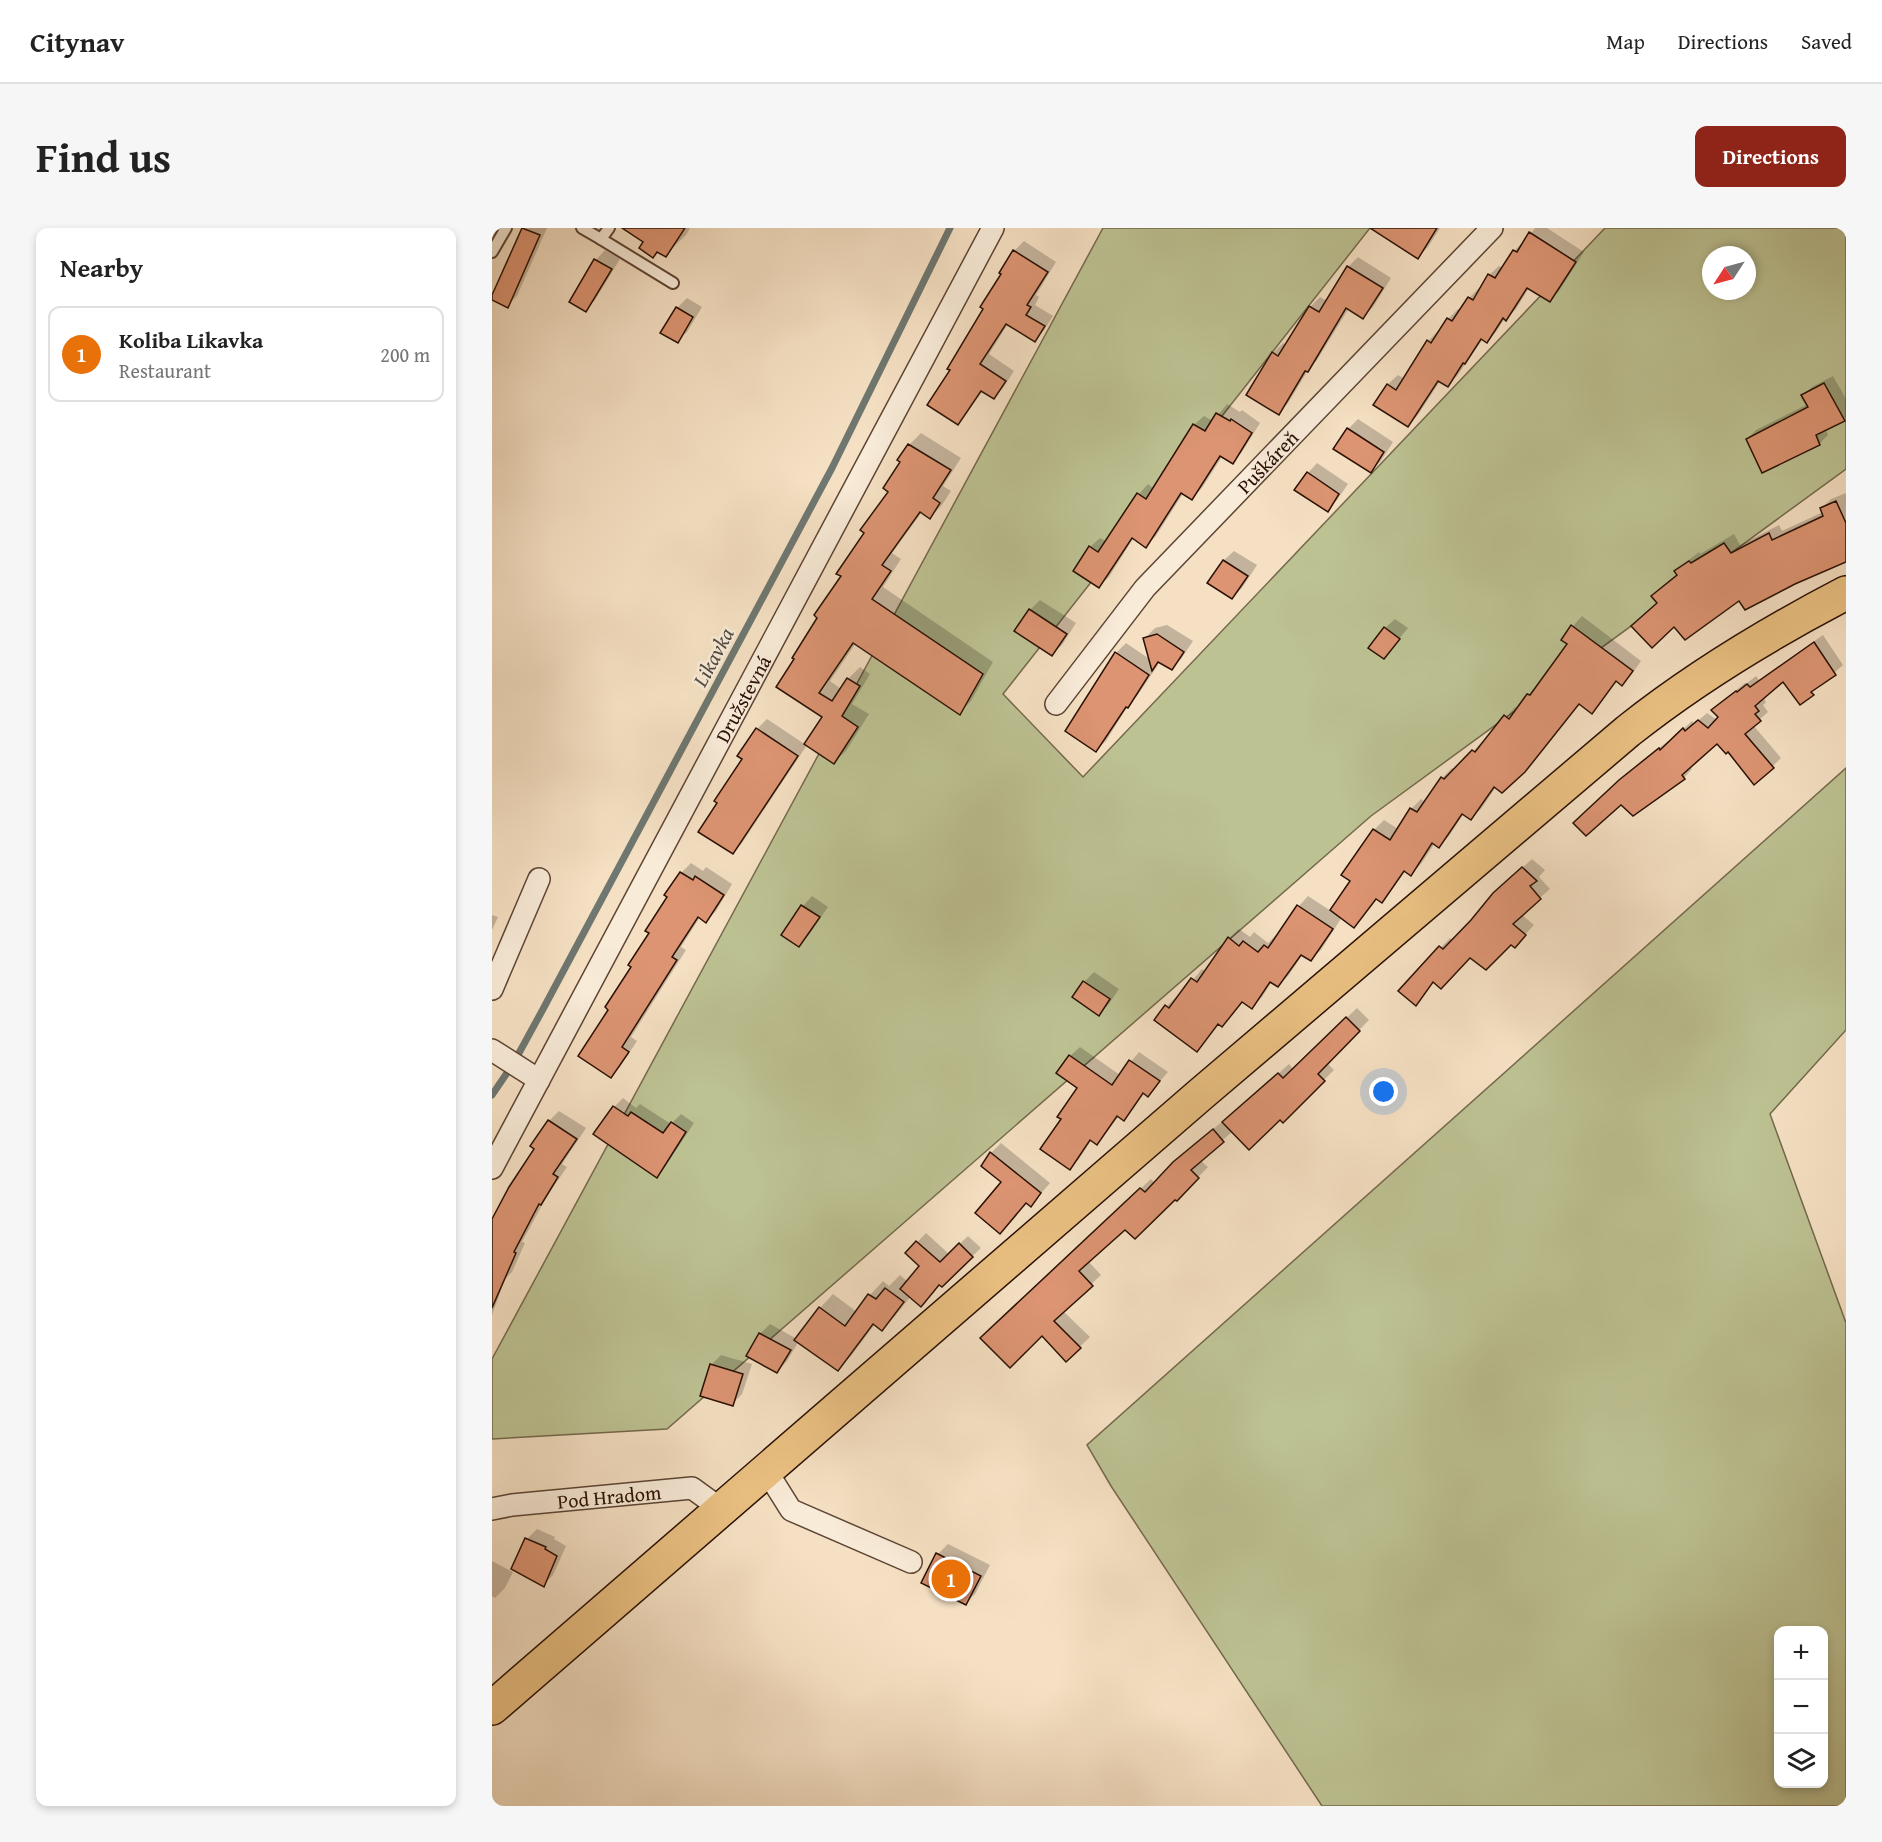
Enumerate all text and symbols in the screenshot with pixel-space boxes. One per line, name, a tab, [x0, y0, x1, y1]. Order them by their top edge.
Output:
text: Citynav	[30, 21, 124, 62]
text: Map	[1606, 26, 1645, 57]
text: Directions	[1678, 26, 1768, 57]
text: Saved	[1801, 26, 1852, 57]
text: Find us	[36, 126, 171, 187]
button: Directions	[1695, 126, 1846, 187]
north arrow	[1702, 246, 1756, 300]
text: Nearby	[60, 248, 143, 287]
text: Koliba Likavka	[119, 324, 263, 356]
text: 1	[76, 340, 87, 369]
text: 200 m	[380, 340, 430, 369]
text: Restaurant	[119, 356, 211, 385]
street label: Puškáreň	[1230, 423, 1304, 499]
water label: Likavka	[684, 622, 742, 693]
street label: Družstevná	[707, 649, 778, 747]
your location	[1369, 1077, 1398, 1106]
street label: Pod Hradom	[556, 1476, 663, 1515]
pin: 1	[932, 1556, 970, 1602]
map controls	[1774, 1626, 1828, 1788]
button: +	[1774, 1626, 1828, 1680]
button: −	[1774, 1680, 1828, 1734]
button: layers	[1774, 1734, 1828, 1788]

